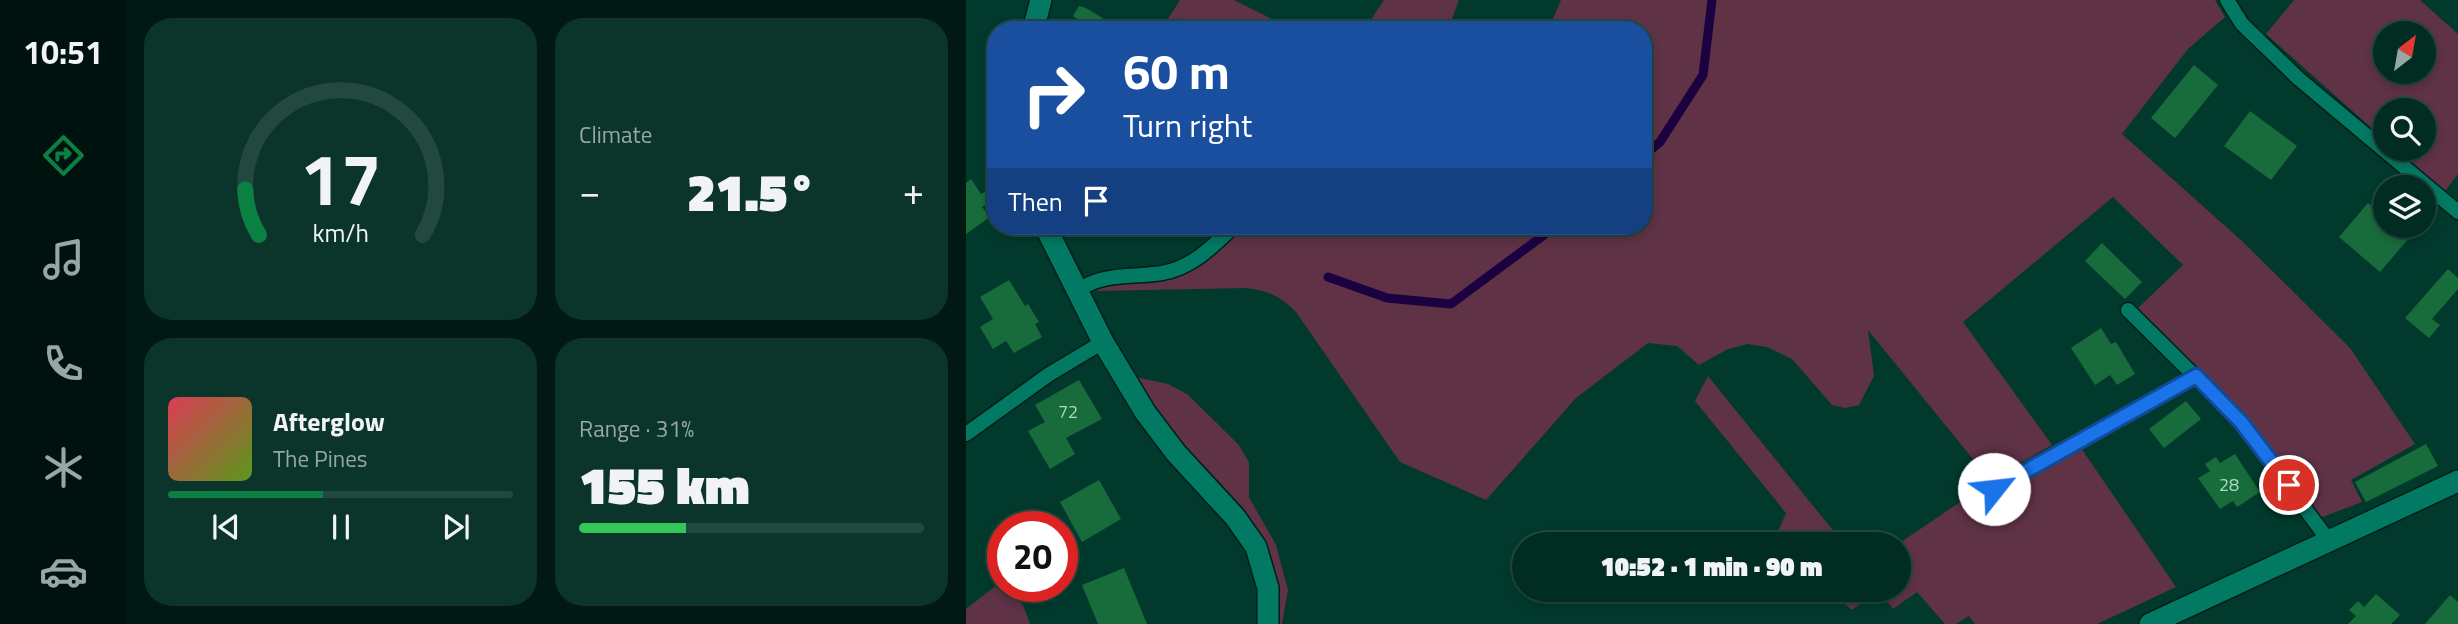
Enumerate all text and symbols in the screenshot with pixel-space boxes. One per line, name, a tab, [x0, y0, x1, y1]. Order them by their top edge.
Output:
north arrow	[2373, 21, 2436, 84]
map controls	[2373, 21, 2436, 238]
text: 10:51	[23, 28, 103, 76]
text: 60 m	[1123, 33, 1230, 108]
icon: right	[1008, 49, 1099, 140]
button: search	[2373, 98, 2436, 161]
text: Turn right	[1123, 101, 1252, 149]
text: Climate	[579, 117, 652, 152]
text: 17	[300, 123, 381, 233]
icon: directions	[39, 131, 88, 180]
text: 21.5°	[687, 152, 816, 231]
text: −	[579, 162, 600, 220]
text: +	[903, 162, 924, 220]
button: layers	[2373, 175, 2436, 238]
text: Then	[1008, 182, 1063, 221]
icon: arrive	[1077, 182, 1115, 220]
text: km/h	[312, 214, 369, 252]
icon: music	[39, 235, 88, 284]
icon: phone	[39, 339, 88, 388]
house number: 72	[1058, 398, 1078, 425]
text: Afterglow	[273, 402, 385, 441]
text: Range · 31%	[579, 411, 694, 446]
text: The Pines	[273, 441, 367, 476]
icon: climate	[39, 443, 88, 492]
text: 155 km	[579, 445, 750, 524]
position arrow	[1957, 452, 2031, 526]
pin	[2259, 455, 2319, 515]
icon: arrive	[2270, 466, 2308, 504]
house number: 28	[2219, 471, 2239, 498]
icon: previous	[207, 508, 245, 546]
icon: pause	[322, 508, 360, 546]
icon: next	[437, 508, 475, 546]
speed limit sign: 20	[987, 511, 1078, 602]
icon: car	[39, 547, 88, 596]
text: 10:52 · 1 min · 90 m	[1601, 547, 1823, 586]

